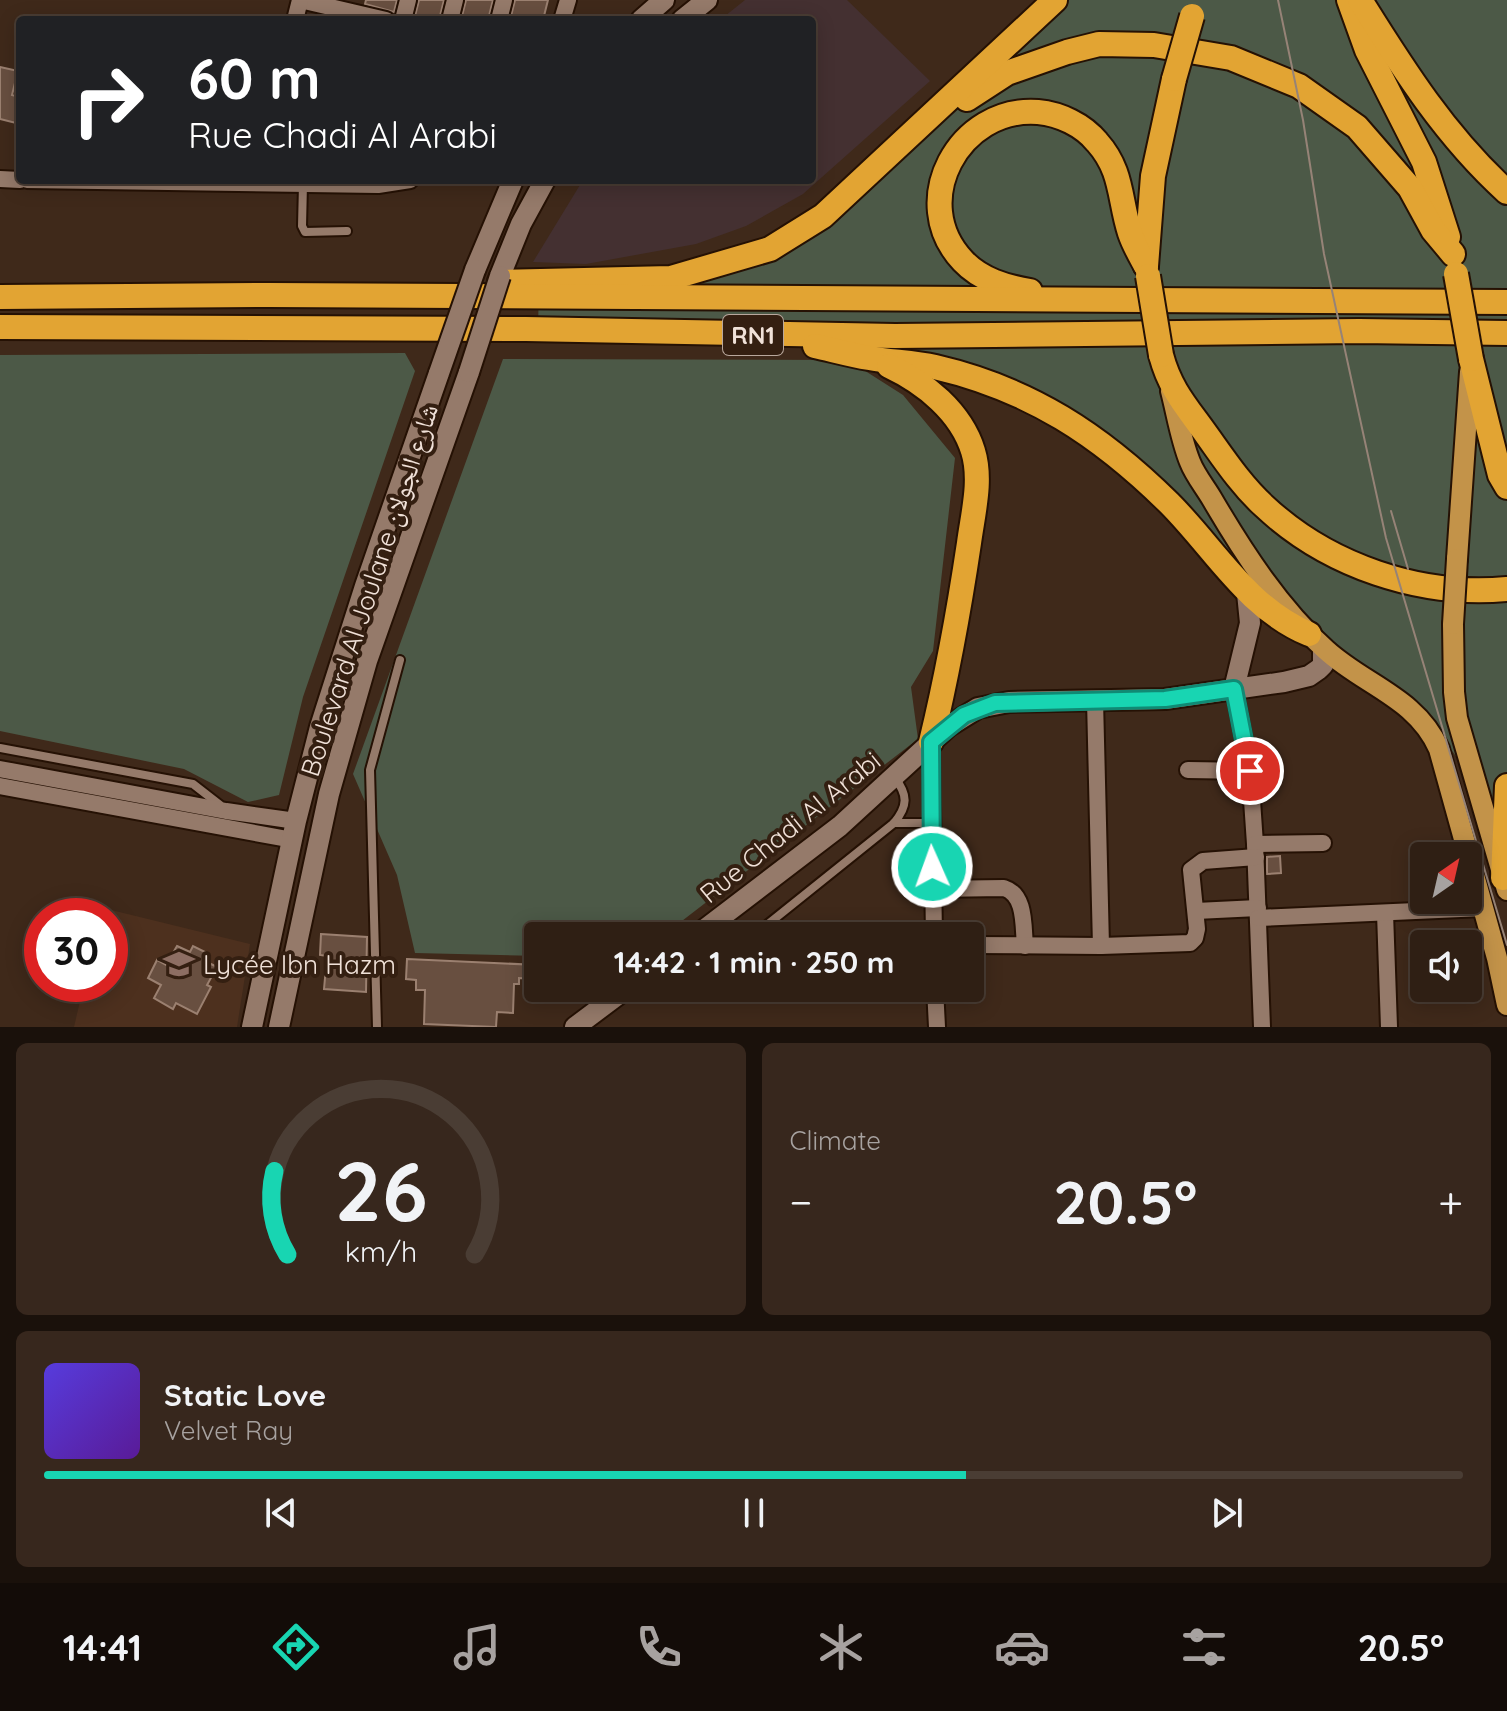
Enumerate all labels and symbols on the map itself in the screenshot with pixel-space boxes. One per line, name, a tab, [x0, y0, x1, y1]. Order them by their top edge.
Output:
road number: RN1	[723, 315, 783, 355]
street label: Boulevard Al Joulane شارع الجولان	[293, 400, 445, 780]
pin	[1216, 737, 1284, 805]
street label: Rue Chadi Al Arabi	[693, 744, 887, 910]
position arrow	[890, 825, 974, 909]
north arrow	[1410, 842, 1482, 914]
speed limit sign: 30	[24, 898, 128, 1002]
school or university icon: Lycée Ibn Hazm	[162, 947, 196, 981]
place label: Lycée Ibn Hazm	[203, 948, 396, 981]

